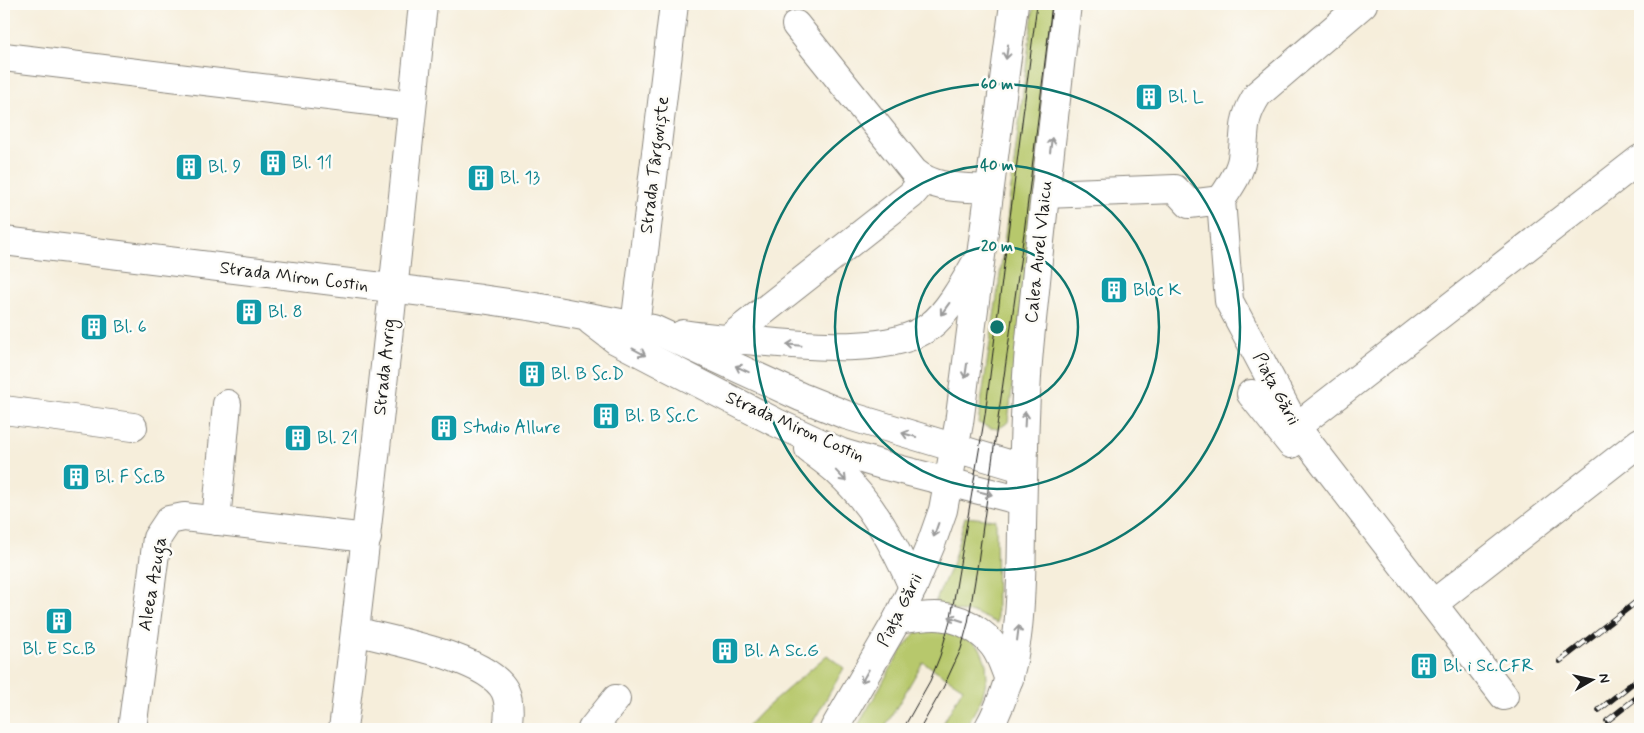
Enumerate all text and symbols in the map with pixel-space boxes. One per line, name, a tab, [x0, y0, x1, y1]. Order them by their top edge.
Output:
one-way arrow	[1002, 44, 1012, 60]
text: 60 m	[981, 75, 1013, 95]
building icon: Bl. L	[1134, 82, 1164, 112]
place label: Bl. L	[1168, 85, 1203, 109]
street label: Strada Târgoviște	[635, 95, 677, 235]
one-way arrow	[1046, 137, 1056, 153]
building icon: Bl. 11	[258, 148, 288, 178]
place label: Bl. 11	[292, 151, 332, 175]
building icon: Bl. 9	[174, 152, 204, 182]
place label: Bl. 9	[208, 155, 241, 179]
text: 40 m	[980, 156, 1014, 176]
building icon: Bl. 13	[466, 163, 496, 193]
place label: Bl. 13	[500, 166, 540, 190]
street label: Calea Aurel Vlaicu	[1020, 179, 1058, 325]
text: 20 m	[981, 237, 1013, 257]
street label: Strada Miron Costin	[218, 256, 370, 298]
building icon: Bloc K	[1099, 275, 1129, 305]
place label: Bloc K	[1133, 278, 1181, 302]
building icon: Bl. 8	[234, 297, 264, 327]
place label: Bl. 8	[268, 300, 303, 324]
one-way arrow	[940, 302, 951, 315]
building icon: Bl. 6	[79, 312, 109, 342]
place label: Bl. 6	[113, 315, 147, 339]
street label: Strada Avrig	[368, 317, 403, 417]
centre of rings	[988, 318, 1006, 336]
one-way arrow	[787, 340, 803, 349]
one-way arrow	[632, 347, 647, 357]
street label: Piața Gării	[1247, 348, 1305, 430]
building icon: Bl. B Sc.D	[517, 359, 547, 389]
place label: Bl. B Sc.D	[551, 362, 624, 386]
one-way arrow	[961, 363, 971, 379]
one-way arrow	[734, 364, 749, 374]
street label: Strada Miron Costin	[722, 386, 868, 468]
building icon: Bl. B Sc.C	[591, 401, 621, 431]
place label: Bl. B Sc.C	[625, 404, 699, 428]
one-way arrow	[1020, 411, 1029, 427]
building icon: Studio Allure	[429, 413, 459, 443]
place label: Studio Allure	[463, 416, 561, 440]
building icon: Bl. 21	[283, 423, 313, 453]
place label: Bl. 21	[317, 426, 358, 450]
one-way arrow	[901, 429, 917, 439]
building icon: Bl. F Sc.B	[61, 462, 91, 492]
place label: Bl. F Sc.B	[95, 465, 165, 489]
one-way arrow	[835, 470, 848, 482]
one-way arrow	[977, 488, 993, 498]
one-way arrow	[931, 522, 940, 537]
street label: Aleea Azuga	[133, 535, 175, 633]
street label: Piața Gării	[871, 569, 929, 651]
building icon: Bl. E Sc.B	[44, 606, 74, 636]
one-way arrow	[948, 614, 964, 624]
one-way arrow	[1013, 626, 1023, 642]
building icon: Bl. A Sc.G	[710, 636, 740, 666]
place label: Bl. E Sc.B	[22, 637, 96, 661]
place label: Bl. A Sc.G	[744, 639, 819, 663]
building icon: Bl. i Sc.CFR	[1409, 651, 1439, 681]
place label: Bl. i Sc.CFR	[1443, 654, 1534, 678]
north arrow	[1566, 656, 1616, 706]
one-way arrow	[859, 668, 869, 682]
text: N	[1594, 672, 1613, 684]

